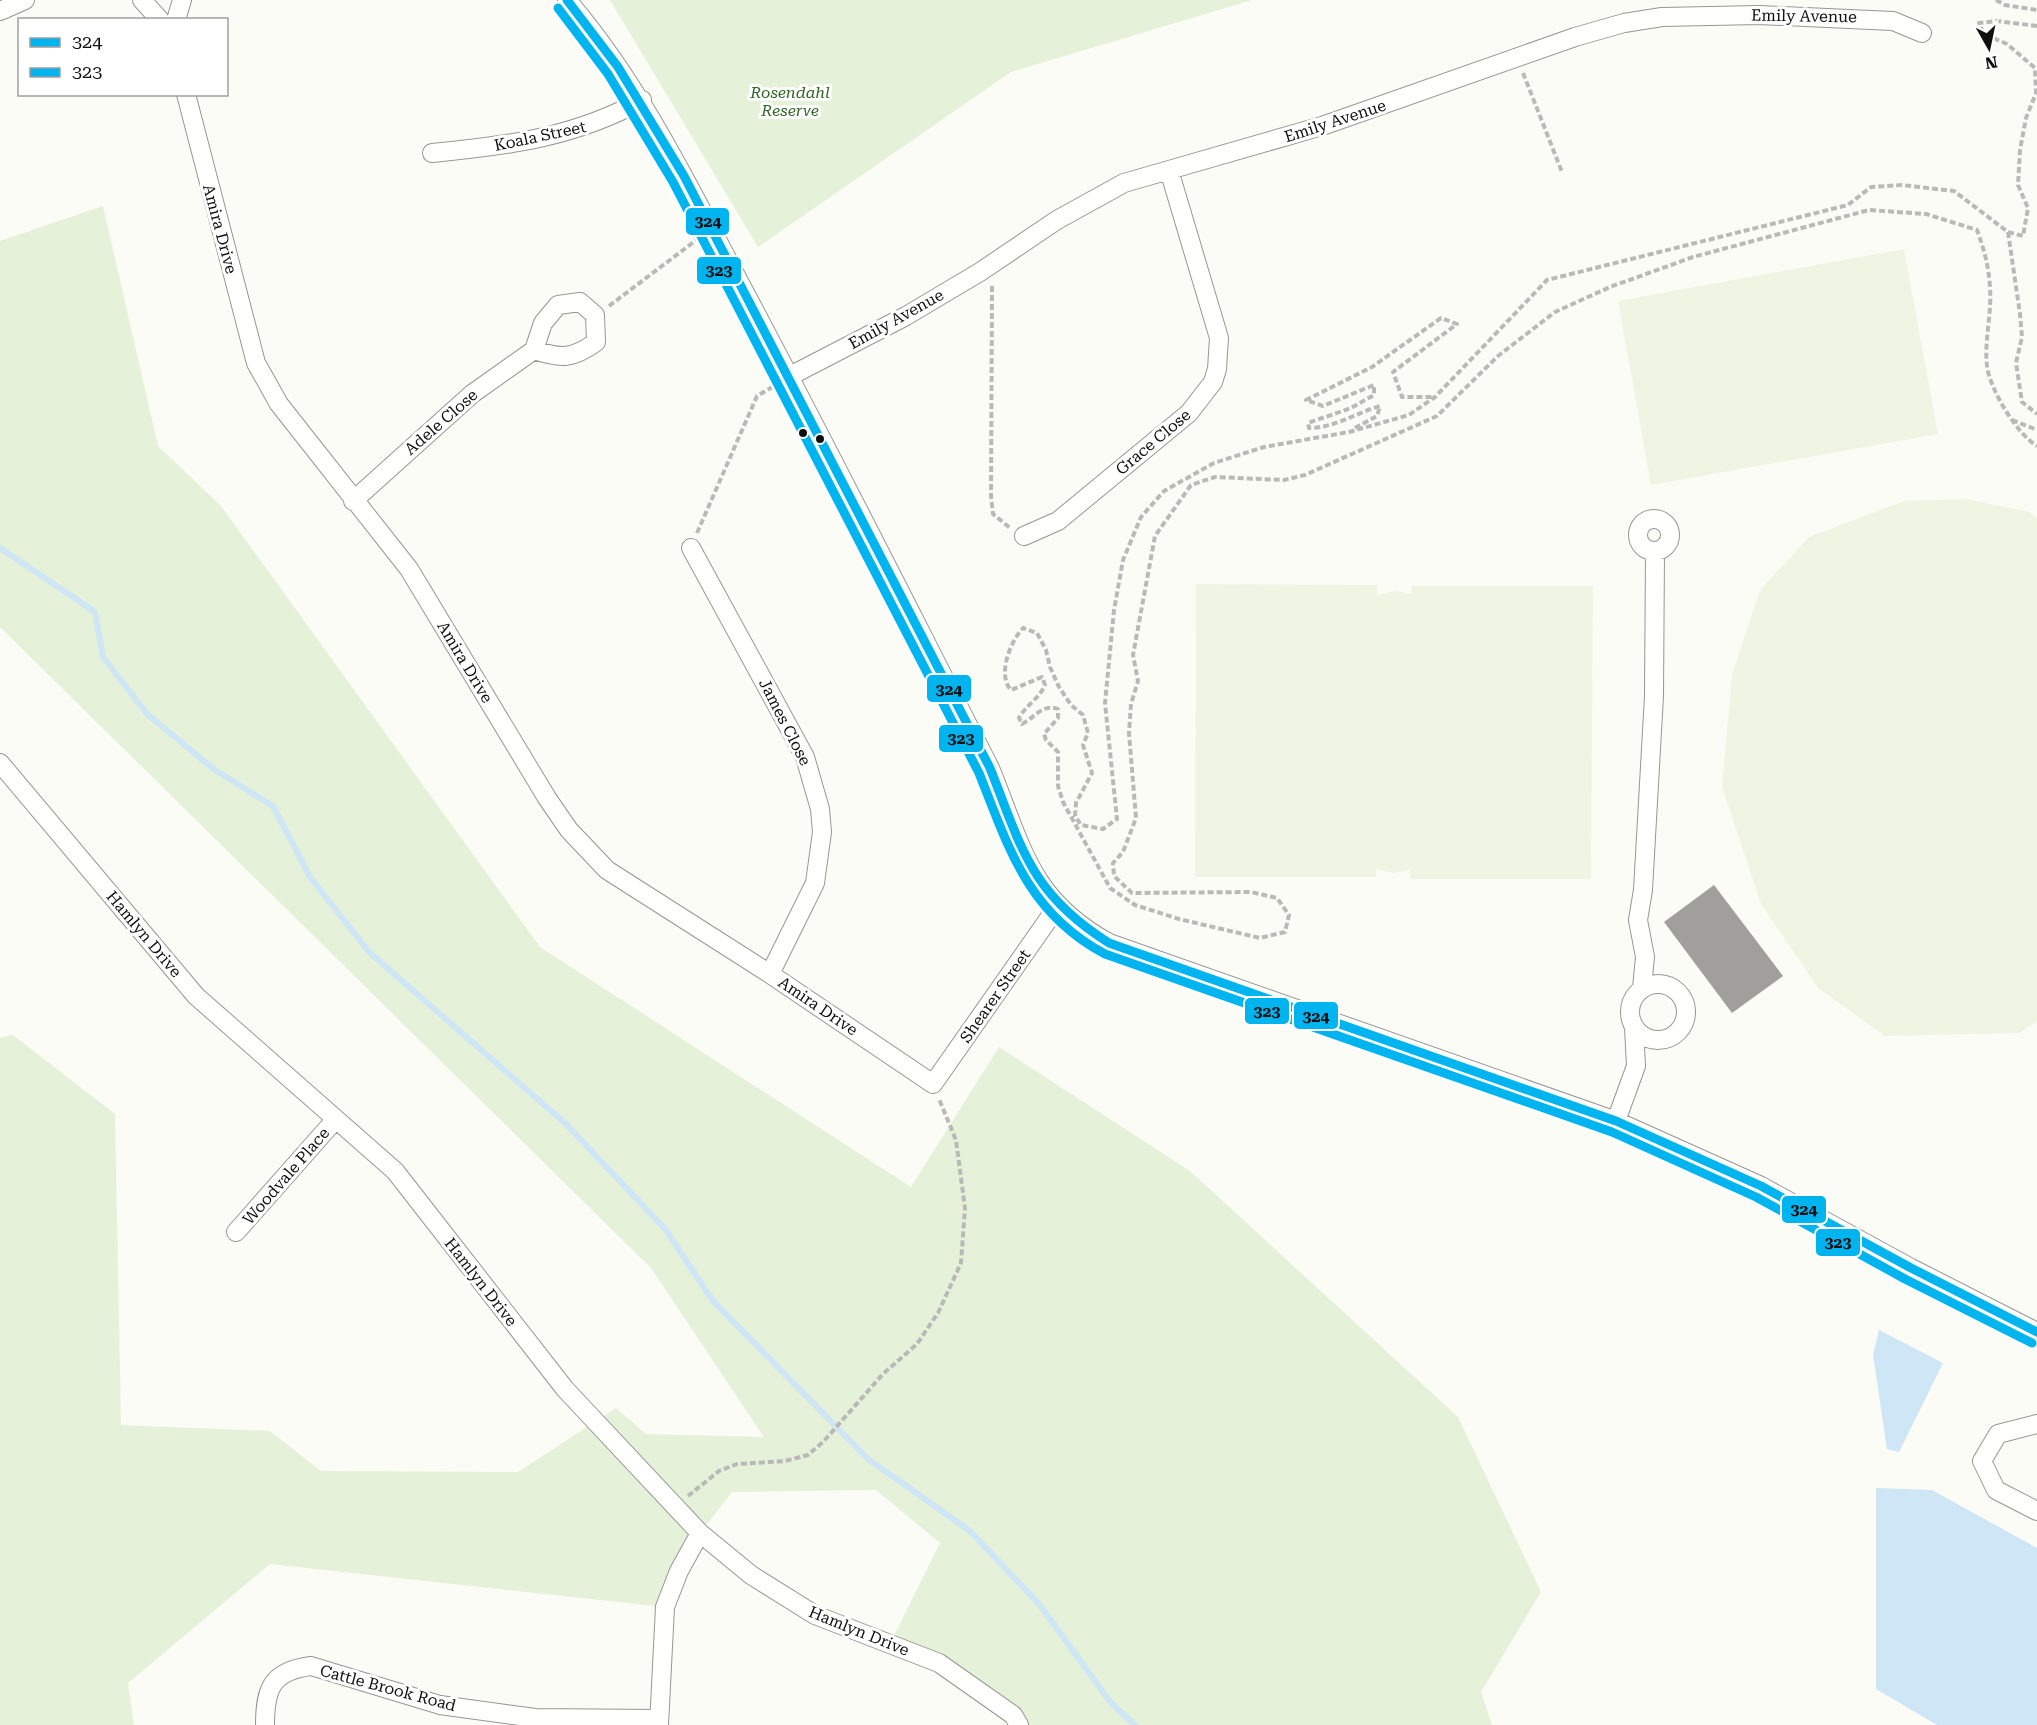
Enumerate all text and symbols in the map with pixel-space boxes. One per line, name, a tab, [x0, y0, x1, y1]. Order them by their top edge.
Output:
street label: Emily Avenue	[1751, 6, 1857, 26]
legend	[18, 18, 228, 96]
north arrow	[1959, 18, 2019, 78]
text: 324	[72, 31, 102, 52]
text: N	[1984, 52, 1999, 73]
text: 323	[72, 61, 102, 82]
park label: Rosendahl Reserve	[749, 83, 830, 120]
street label: Emily Avenue	[1282, 96, 1388, 146]
street label: Koala Street	[492, 117, 588, 155]
street label: Amira Drive	[199, 182, 241, 276]
line badge: 324	[685, 207, 730, 236]
text: 324	[695, 212, 721, 231]
line badge: 323	[696, 256, 742, 285]
text: 323	[706, 261, 732, 280]
street label: Emily Avenue	[845, 285, 947, 353]
street label: Adele Close	[401, 385, 482, 459]
street label: Grace Close	[1112, 405, 1194, 479]
unlabelled marker	[797, 427, 809, 439]
unlabelled marker	[814, 433, 826, 445]
street label: Amira Drive	[433, 618, 497, 706]
line badge: 324	[926, 674, 972, 703]
street label: James Close	[755, 675, 815, 769]
text: 324	[936, 680, 962, 699]
line badge: 323	[938, 724, 984, 753]
text: 323	[948, 729, 974, 748]
street label: Hamlyn Drive	[102, 887, 186, 981]
street label: Shearer Street	[956, 946, 1034, 1046]
street label: Amira Drive	[775, 972, 862, 1040]
line badge: 323	[1244, 997, 1290, 1025]
line badge: 324	[1293, 1001, 1339, 1030]
text: 323	[1254, 1002, 1280, 1021]
text: 324	[1303, 1007, 1329, 1026]
street label: Woodvale Place	[239, 1123, 333, 1228]
line badge: 324	[1781, 1195, 1827, 1224]
text: 324	[1791, 1200, 1817, 1219]
line badge: 323	[1815, 1228, 1861, 1257]
text: 323	[1825, 1233, 1851, 1252]
street label: Hamlyn Drive	[441, 1234, 521, 1330]
street label: Hamlyn Drive	[806, 1602, 912, 1660]
street label: Cattle Brook Road	[318, 1661, 458, 1715]

